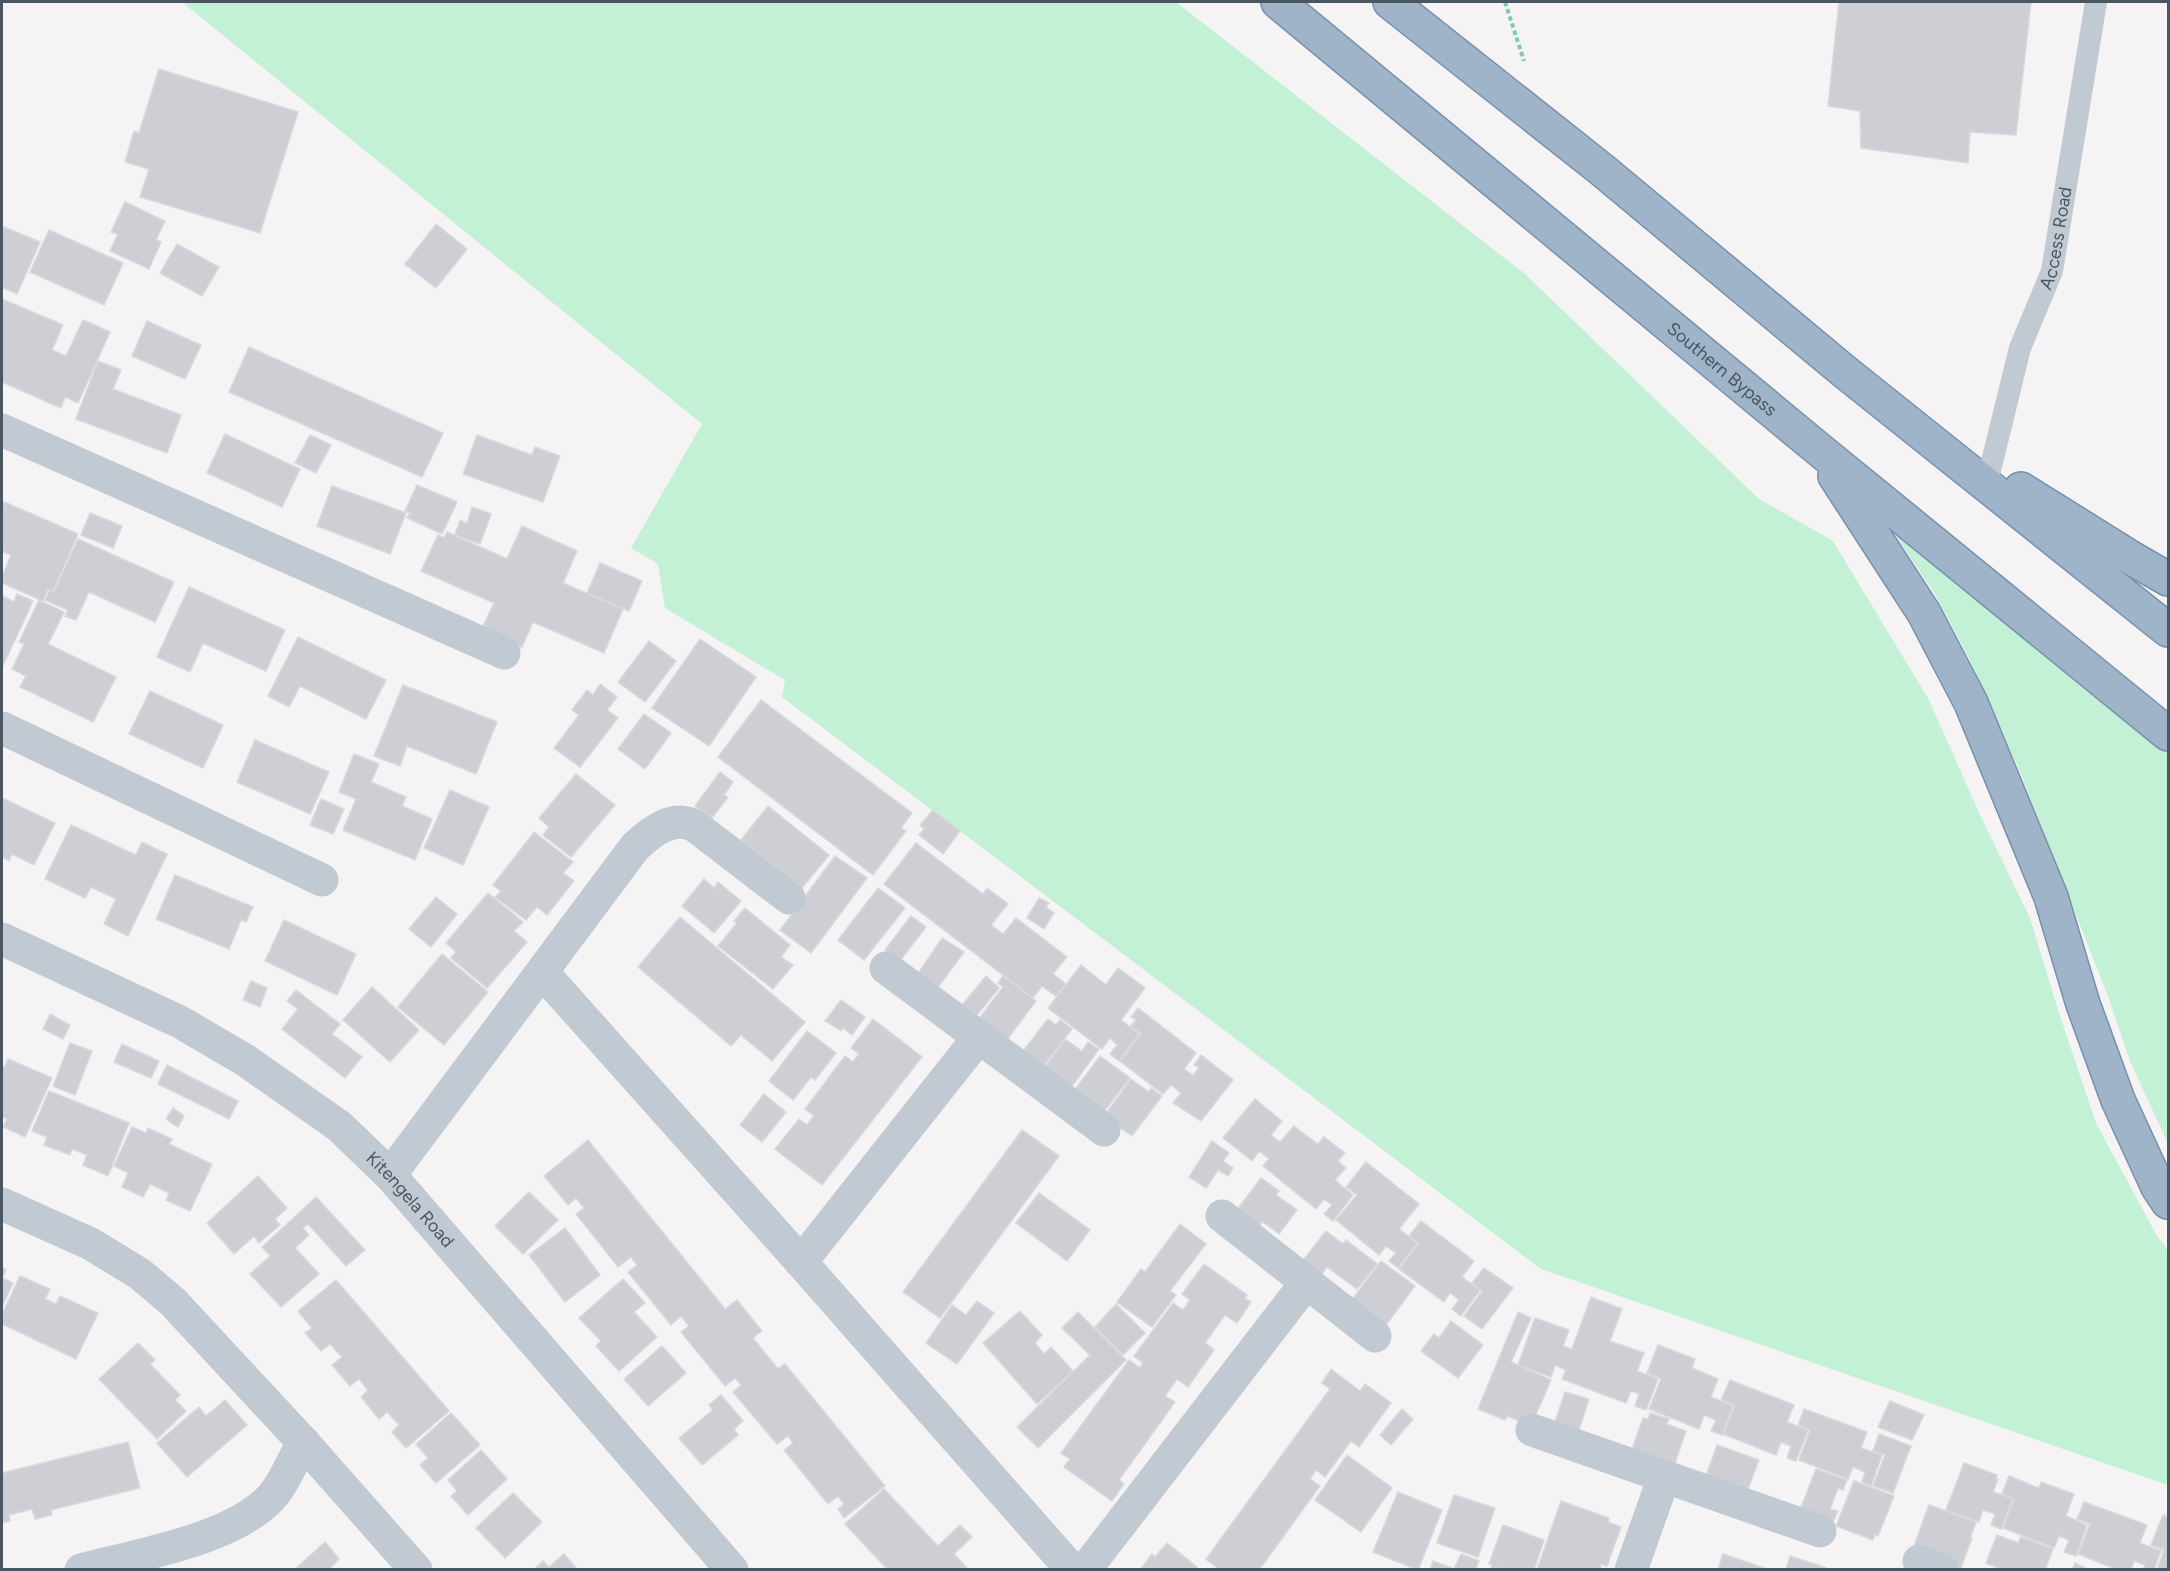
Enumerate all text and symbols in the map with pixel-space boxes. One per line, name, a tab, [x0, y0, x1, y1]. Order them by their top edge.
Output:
street label: Access Road	[2035, 185, 2077, 293]
street label: Southern Bypass	[1662, 317, 1781, 421]
street label: Kitengela Road	[362, 1147, 459, 1252]

